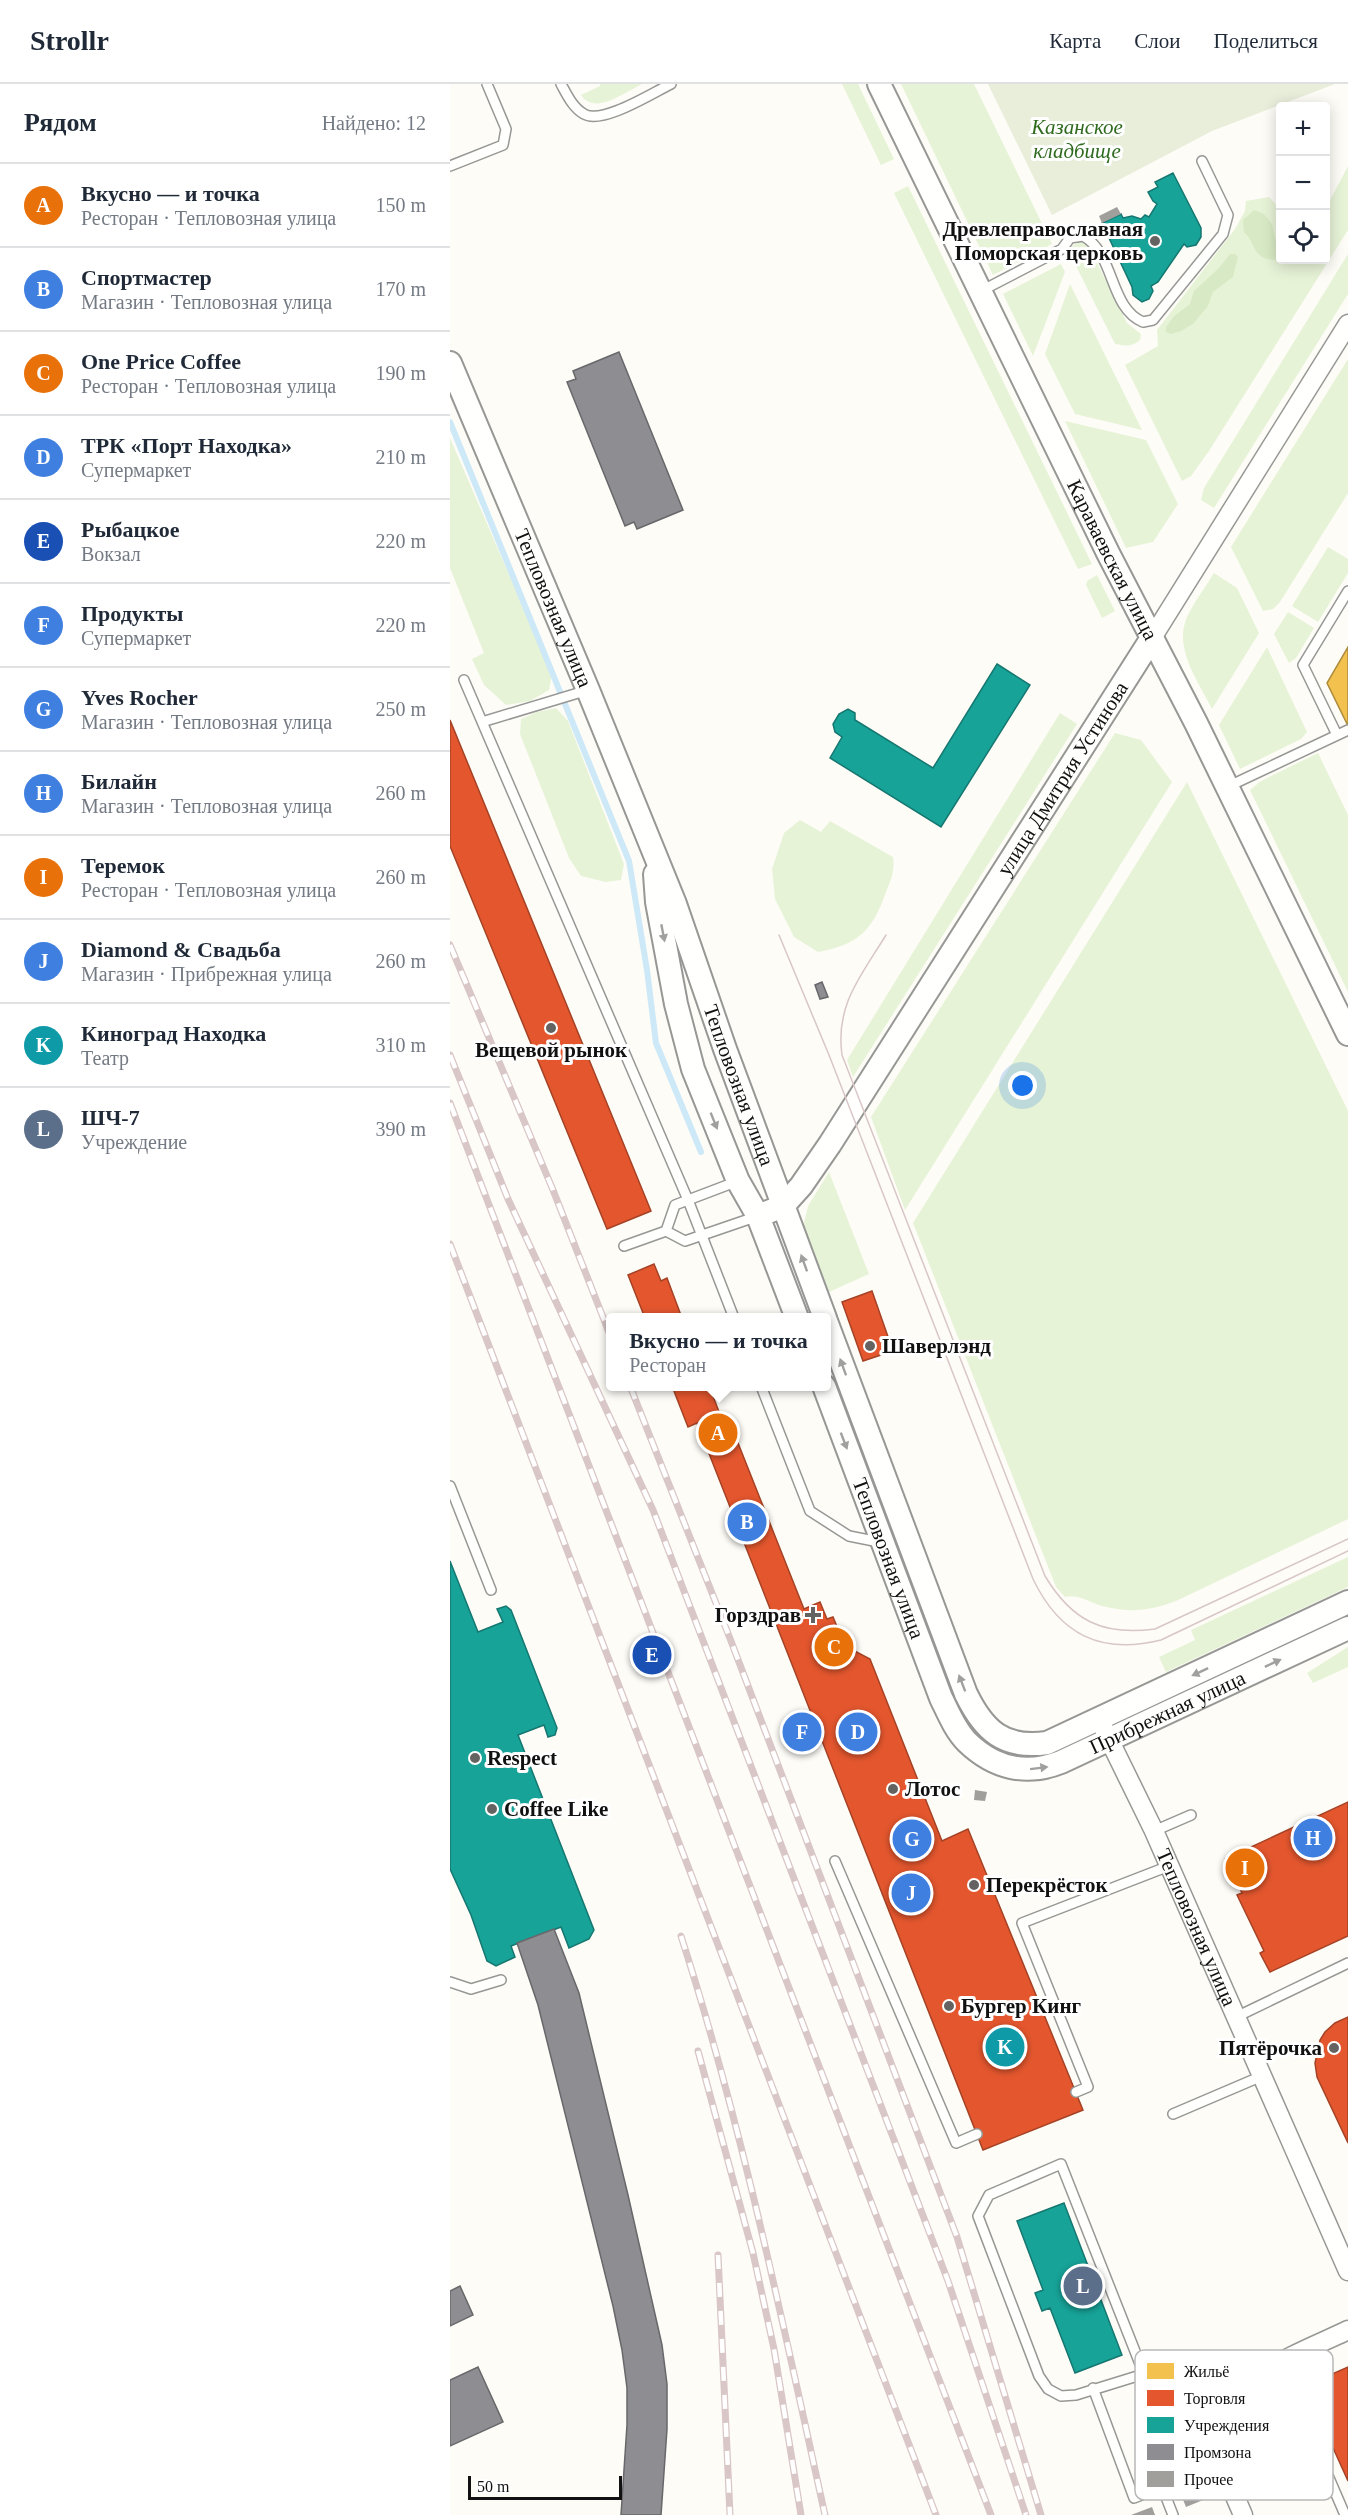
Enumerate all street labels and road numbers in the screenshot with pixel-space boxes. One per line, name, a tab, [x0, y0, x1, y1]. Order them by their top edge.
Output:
street label: Караваевская улица	[1062, 476, 1163, 645]
street label: Тепловозная улица	[509, 525, 598, 691]
street label: улица Дмитрия Устинова	[992, 677, 1133, 880]
street label: Тепловозная улица	[699, 1002, 780, 1170]
street label: Тепловозная улица	[848, 1475, 930, 1643]
street label: Прибрежная улица	[1085, 1665, 1250, 1759]
street label: Тепловозная улица	[1151, 1845, 1242, 2010]

